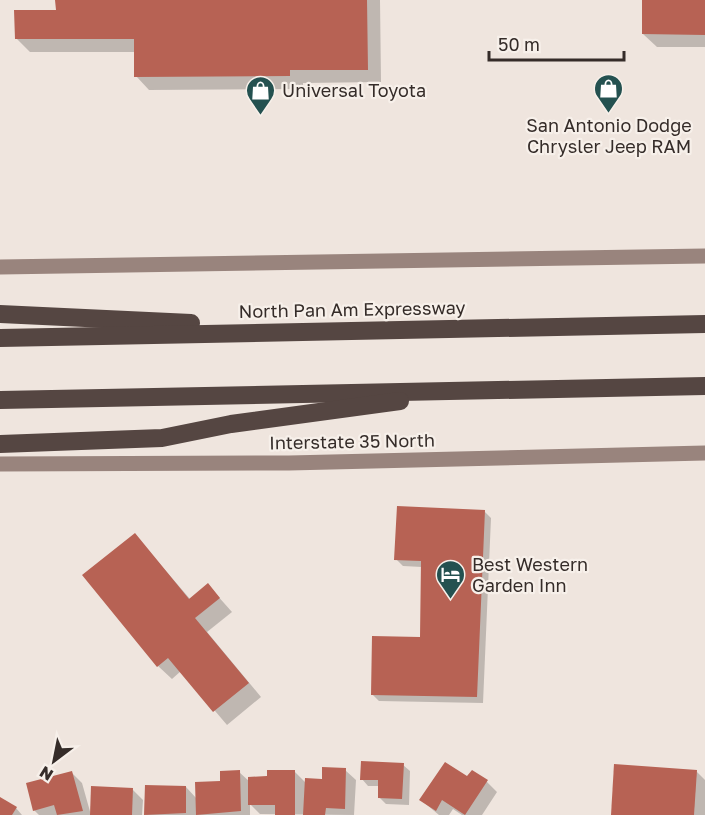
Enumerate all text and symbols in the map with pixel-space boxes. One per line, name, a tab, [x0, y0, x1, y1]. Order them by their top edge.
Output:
scale bar	[489, 24, 624, 62]
text: 50 m	[498, 33, 540, 55]
shop icon: San Antonio Dodge Chrysler Jeep RAM	[593, 72, 625, 114]
shop icon: Universal Toyota	[245, 74, 277, 116]
place label: Universal Toyota	[282, 79, 426, 101]
place label: San Antonio Dodge Chrysler Jeep RAM	[526, 114, 692, 157]
street label: North Pan Am Expressway	[238, 296, 466, 322]
street label: Interstate 35 North	[269, 429, 435, 453]
place label: Best Western Garden Inn	[472, 553, 588, 596]
hotel icon: Best Western Garden Inn	[435, 558, 467, 600]
north arrow	[24, 731, 84, 791]
text: N	[36, 762, 57, 785]

